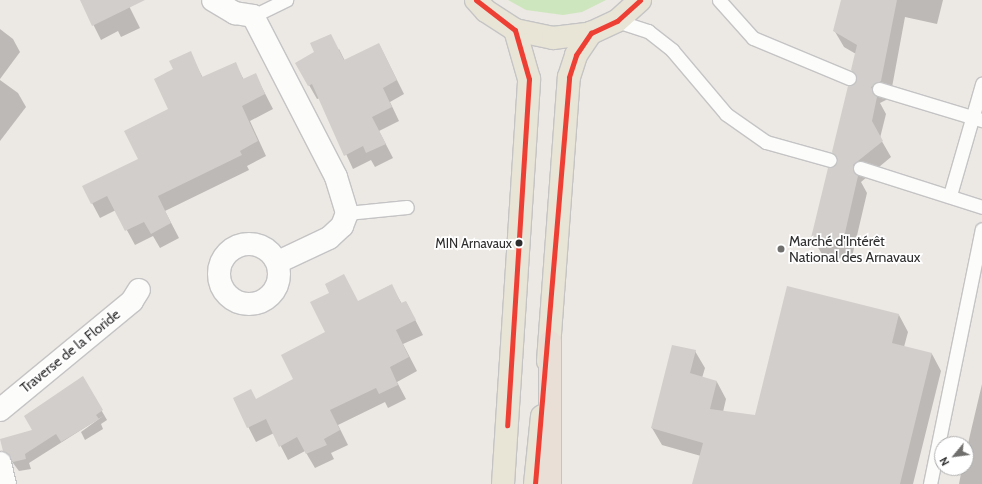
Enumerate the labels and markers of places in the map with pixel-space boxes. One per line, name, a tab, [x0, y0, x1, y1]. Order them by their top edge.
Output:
place label: Marché d'Intérêt National des Arnavaux	[789, 233, 920, 266]
place label: MIN Arnavaux	[435, 235, 512, 251]
marker: MIN Arnavaux	[514, 238, 524, 248]
marker: Marché d'Intérêt National des Arnavaux	[776, 244, 786, 254]

